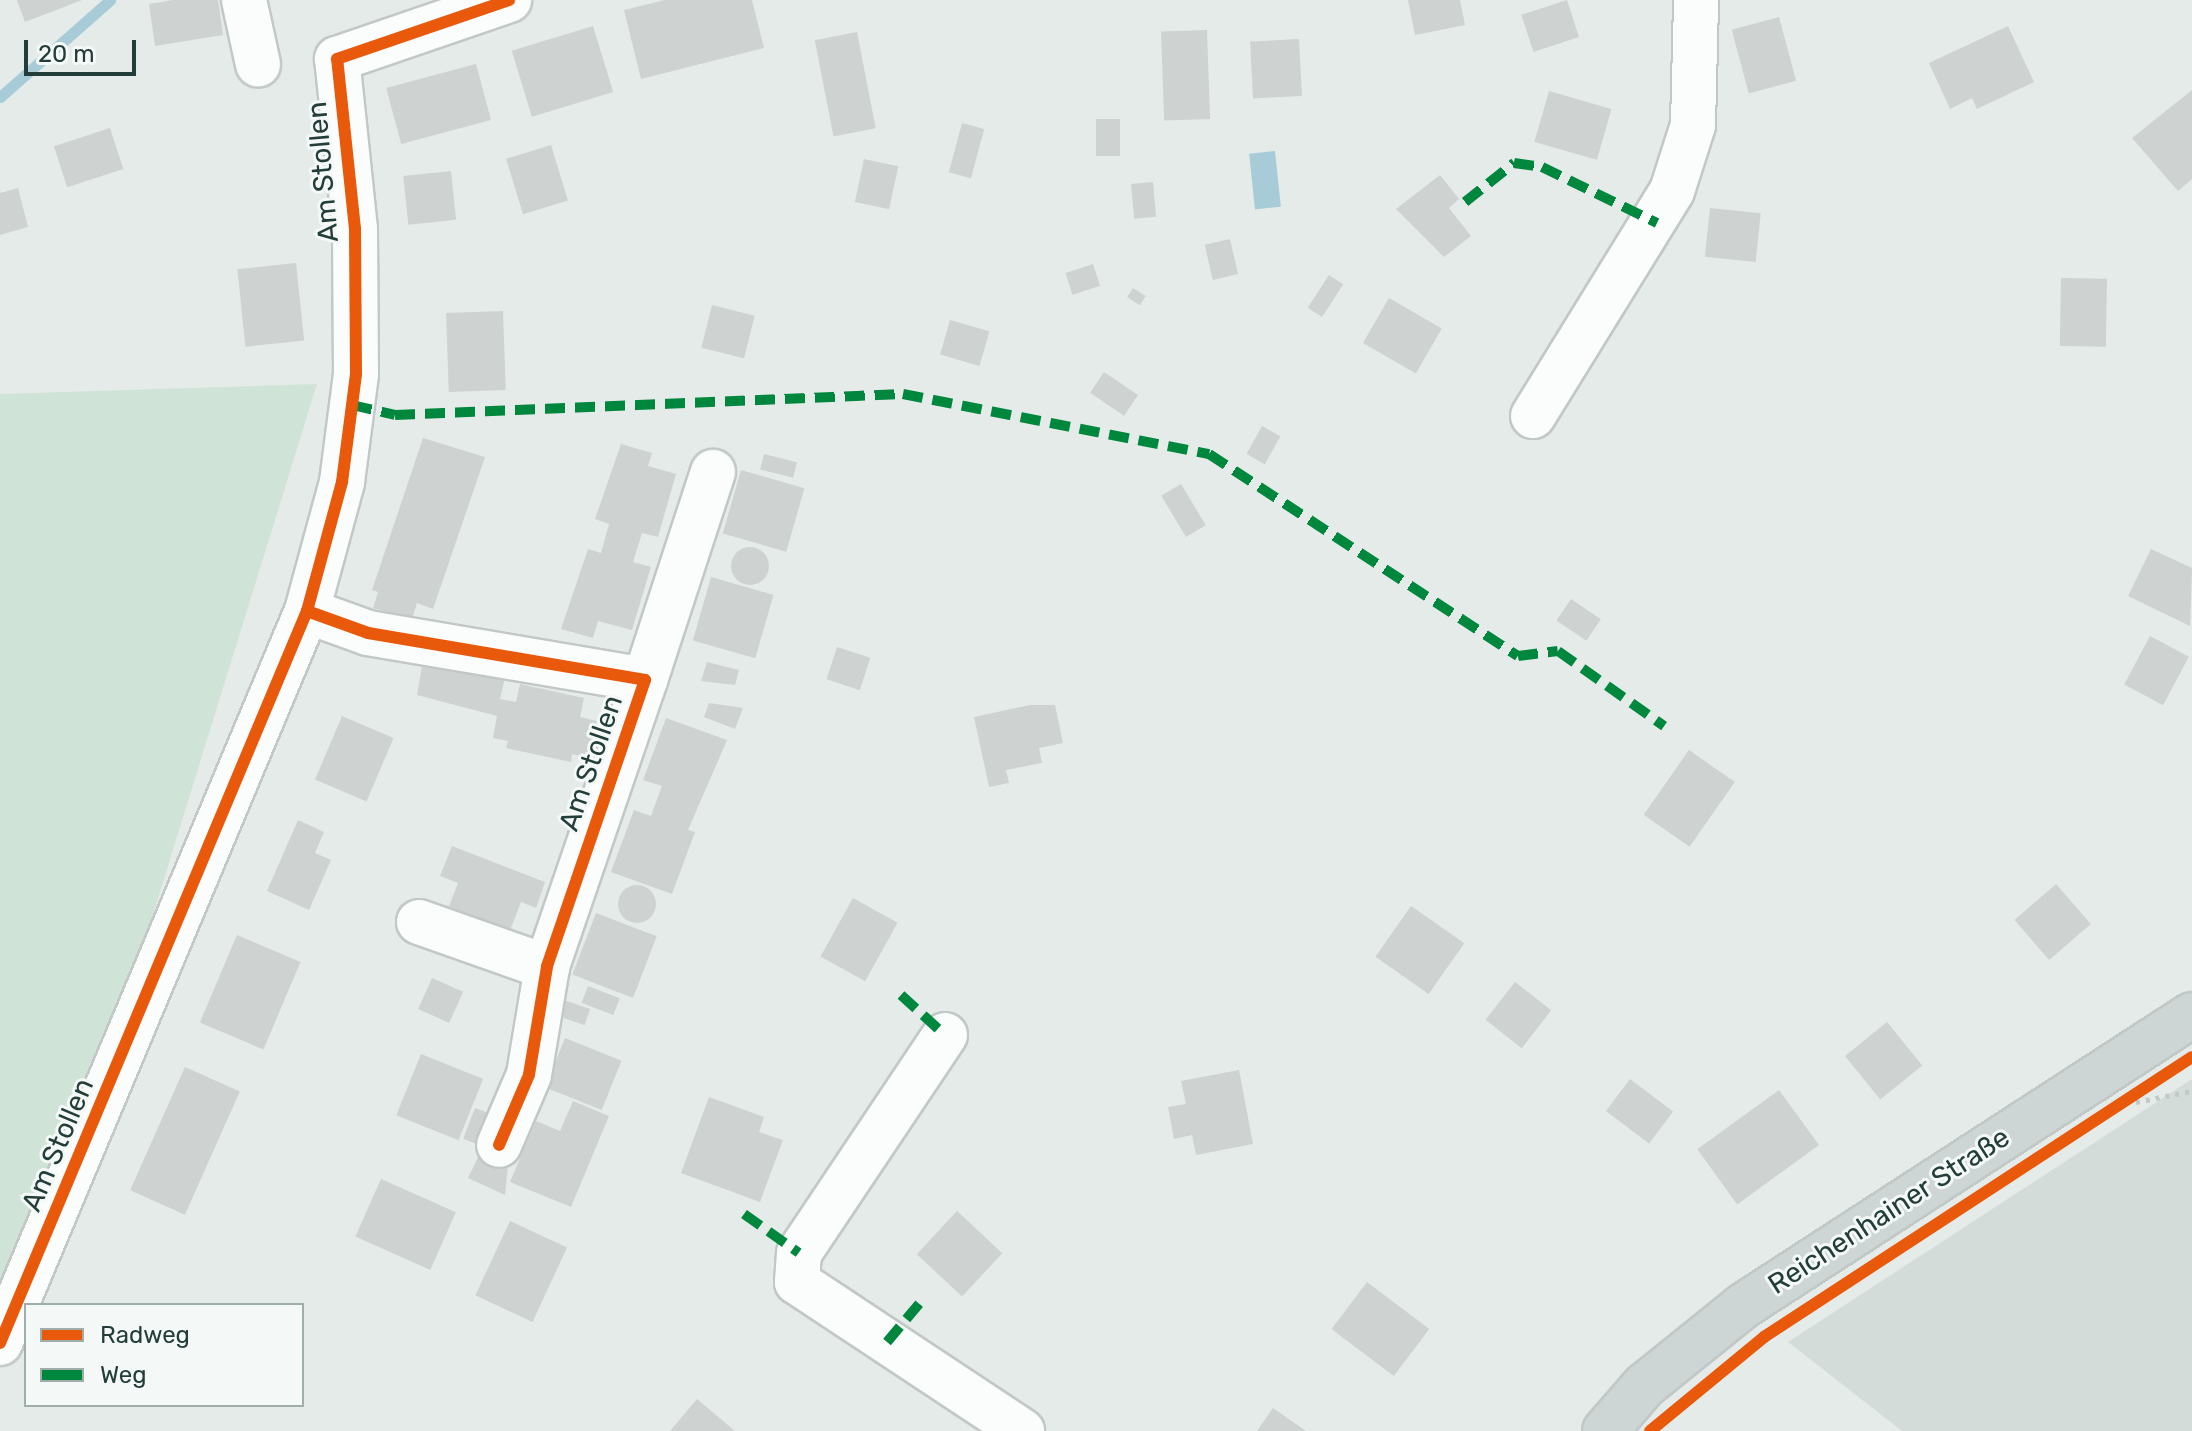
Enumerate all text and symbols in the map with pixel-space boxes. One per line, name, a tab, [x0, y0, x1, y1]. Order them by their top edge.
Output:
scale bar	[28, 24, 140, 74]
text: 20 m	[38, 40, 95, 68]
street label: Am Stollen	[300, 100, 346, 244]
street label: Am Stollen	[552, 691, 630, 835]
street label: Am Stollen	[15, 1073, 101, 1217]
street label: Reichenhainer Straße	[1762, 1120, 2016, 1302]
legend	[24, 1303, 304, 1407]
text: Radweg	[100, 1321, 190, 1349]
text: Weg	[100, 1361, 147, 1389]

